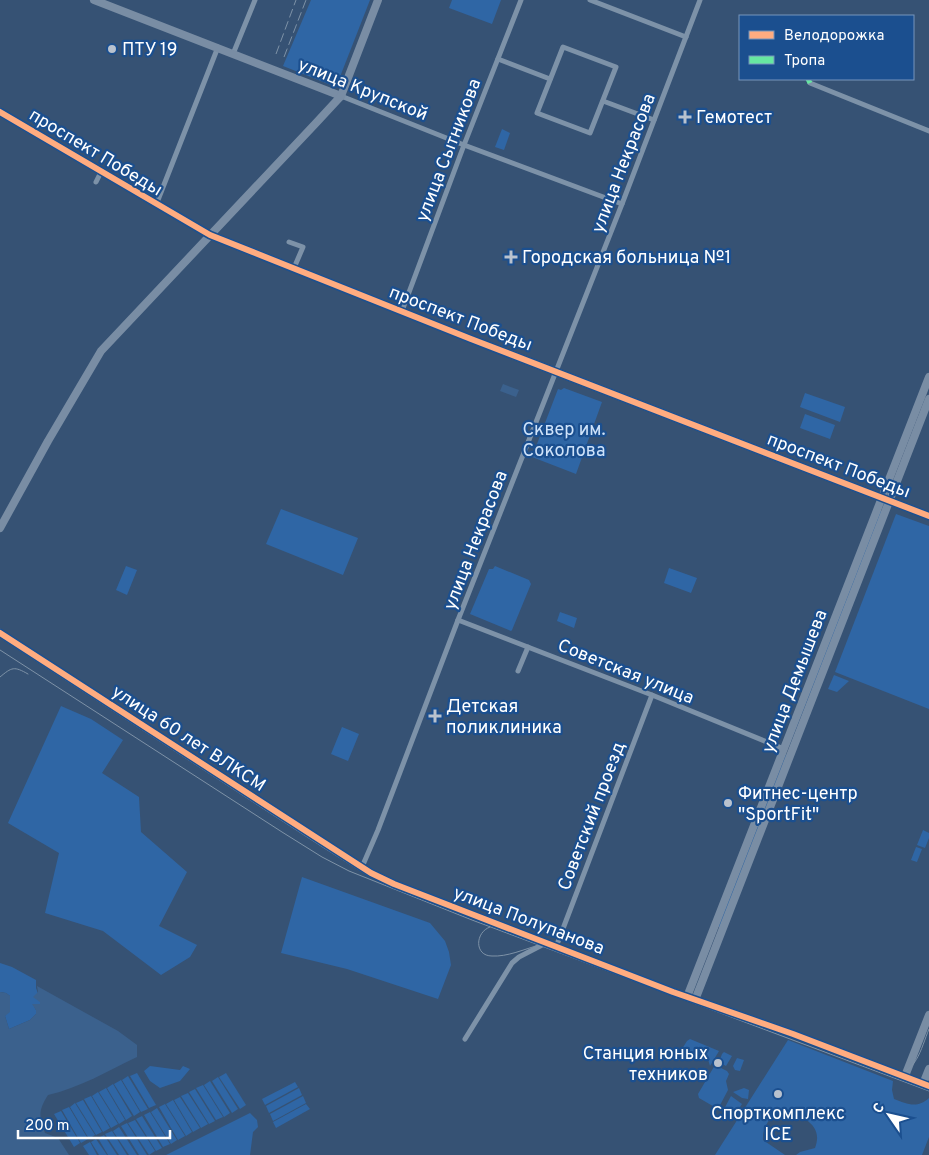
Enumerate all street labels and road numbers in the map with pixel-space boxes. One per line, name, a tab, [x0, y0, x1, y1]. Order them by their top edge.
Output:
street label: улица Крупской	[294, 54, 431, 127]
street label: улица Сытникова	[412, 76, 487, 225]
street label: улица Некрасова	[587, 91, 662, 237]
street label: проспект Победы	[24, 104, 166, 202]
street label: проспект Победы	[386, 281, 535, 357]
street label: проспект Победы	[764, 428, 913, 504]
street label: улица Некрасова	[439, 468, 514, 614]
street label: улица Демышева	[757, 607, 833, 756]
street label: Советская улица	[554, 635, 697, 710]
street label: улица 60 лет ВЛКСМ	[107, 681, 270, 798]
street label: Советский проезд	[553, 739, 631, 894]
street label: улица Полупанова	[450, 882, 607, 961]

